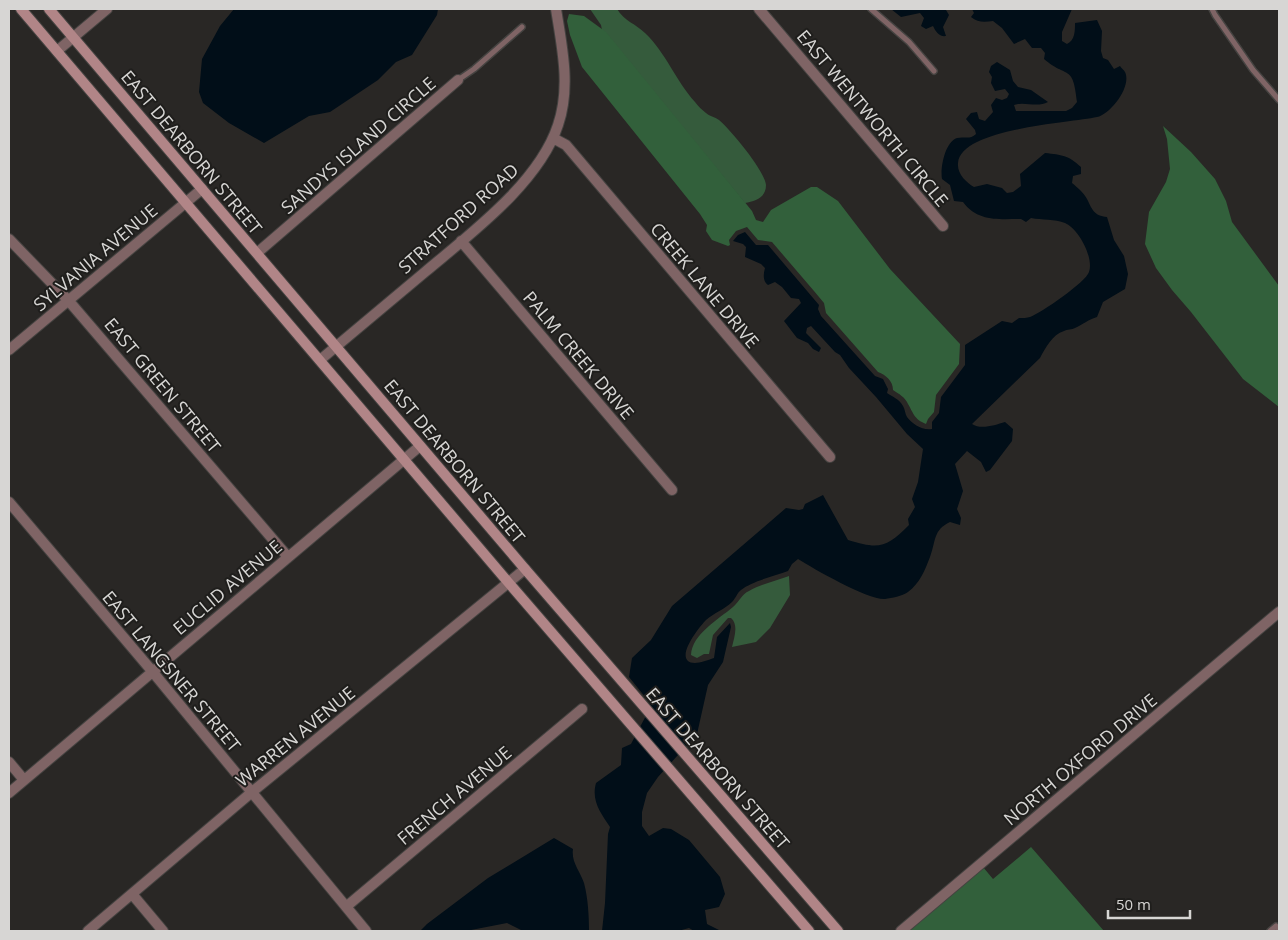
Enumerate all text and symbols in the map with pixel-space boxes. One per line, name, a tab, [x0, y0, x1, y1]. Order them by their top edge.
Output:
street label: EAST WENTWORTH CIRCLE	[792, 25, 954, 211]
street label: EAST DEARBORN STREET	[116, 65, 268, 239]
street label: SANDYS ISLAND CIRCLE	[276, 71, 440, 219]
street label: STRATFORD ROAD	[393, 158, 523, 278]
street label: SYLVANIA AVENUE	[28, 198, 162, 316]
street label: CREEK LANE DRIVE	[645, 217, 765, 353]
street label: PALM CREEK DRIVE	[518, 286, 640, 424]
street label: EAST GREEN STREET	[99, 313, 227, 458]
street label: EAST DEARBORN STREET	[379, 374, 531, 548]
street label: EUCLID AVENUE	[167, 534, 287, 640]
street label: EAST LANGSNER STREET	[97, 585, 247, 757]
street label: WARREN AVENUE	[230, 680, 360, 792]
street label: EAST DEARBORN STREET	[641, 682, 795, 854]
street label: NORTH OXFORD DRIVE	[998, 688, 1162, 830]
street label: FRENCH AVENUE	[392, 740, 516, 850]
scale bar	[1108, 888, 1190, 920]
text: 50 m	[1116, 894, 1151, 914]

